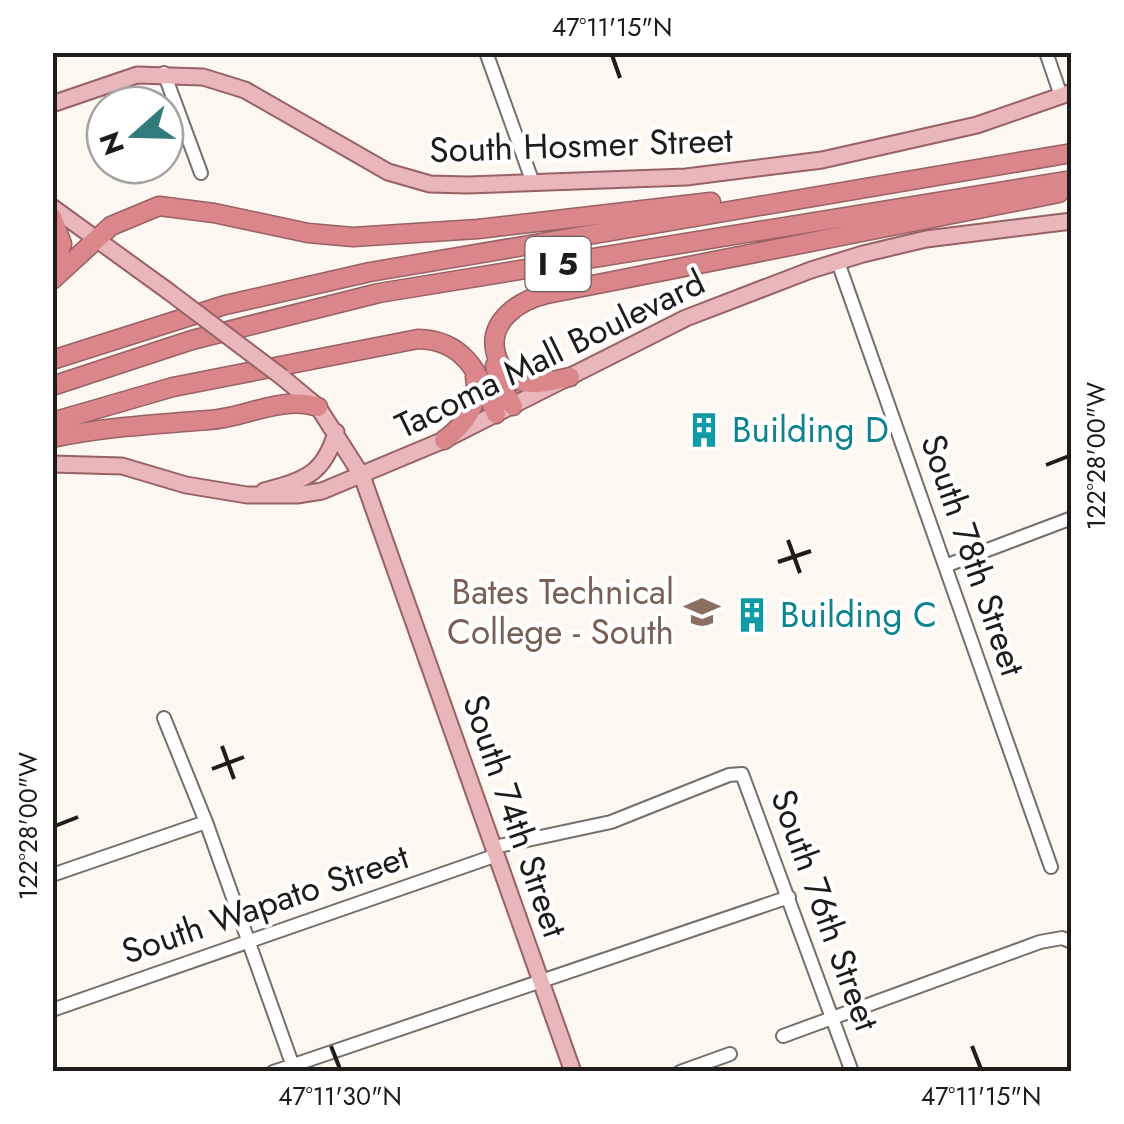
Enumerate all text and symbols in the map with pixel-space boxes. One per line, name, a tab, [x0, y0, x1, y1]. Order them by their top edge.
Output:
text: 47°11'15"N	[552, 9, 672, 45]
north arrow	[85, 85, 185, 185]
street label: South Hosmer Street	[428, 115, 734, 175]
text: N	[89, 126, 135, 161]
road number: I 5	[526, 237, 590, 291]
street label: Tacoma Mall Boulevard	[387, 257, 713, 451]
text: 122°28'00"W	[1078, 382, 1114, 530]
place label: Building D	[732, 405, 889, 455]
building icon: Building D	[685, 411, 723, 449]
street label: South 78th Street	[908, 428, 1038, 683]
place label: Bates Technical College - South	[447, 567, 674, 657]
place label: Building C	[780, 590, 937, 640]
school or university icon: Bates Technical College - South	[683, 593, 721, 631]
building icon: Building C	[733, 596, 771, 634]
street label: South 74th Street	[450, 688, 580, 945]
text: 122°28'00"W	[10, 752, 46, 900]
street label: South 76th Street	[758, 782, 892, 1038]
street label: South Wapato Street	[115, 831, 416, 977]
text: 47°11'30"N	[278, 1078, 402, 1114]
text: 47°11'15"N	[921, 1078, 1041, 1114]

